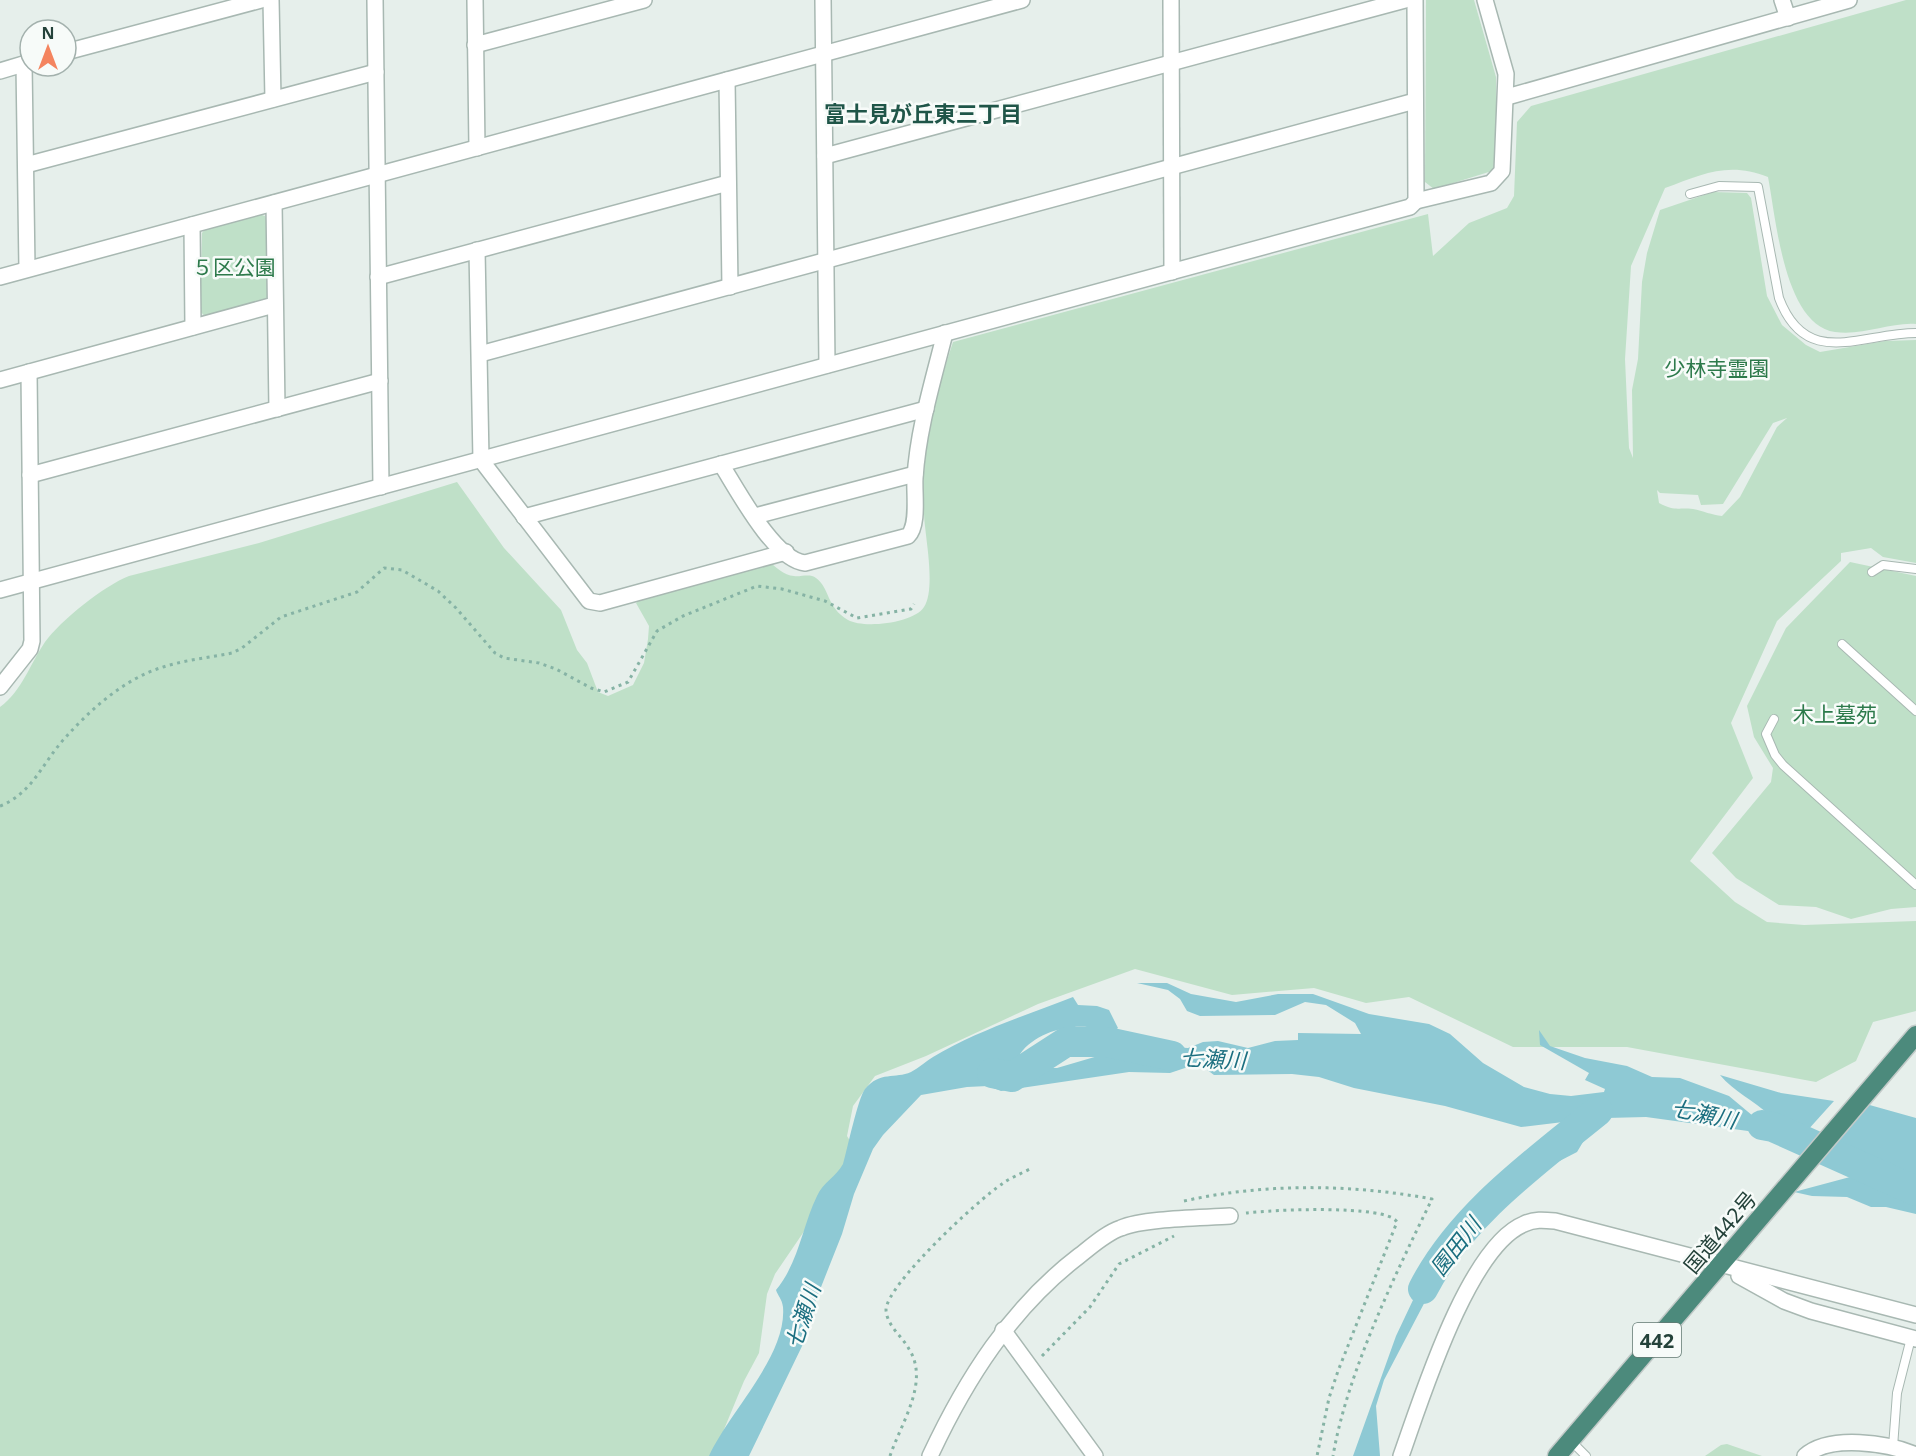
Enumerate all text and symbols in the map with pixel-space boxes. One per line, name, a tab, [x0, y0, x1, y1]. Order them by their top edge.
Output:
north arrow	[18, 18, 78, 78]
text: N	[41, 22, 55, 44]
district label: 富士見が丘東三丁目	[824, 98, 1022, 128]
park label: ５区公園	[192, 253, 276, 281]
park label: 少林寺霊園	[1665, 354, 1770, 382]
park label: 木上墓苑	[1793, 700, 1877, 728]
water label: 七瀬川	[1179, 1041, 1249, 1075]
water label: 七瀬川	[1669, 1091, 1741, 1135]
street label: 国道442号	[1677, 1185, 1763, 1279]
water label: 園田川	[1423, 1209, 1488, 1281]
water label: 七瀬川	[778, 1278, 827, 1352]
road number: 442	[1633, 1323, 1681, 1357]

